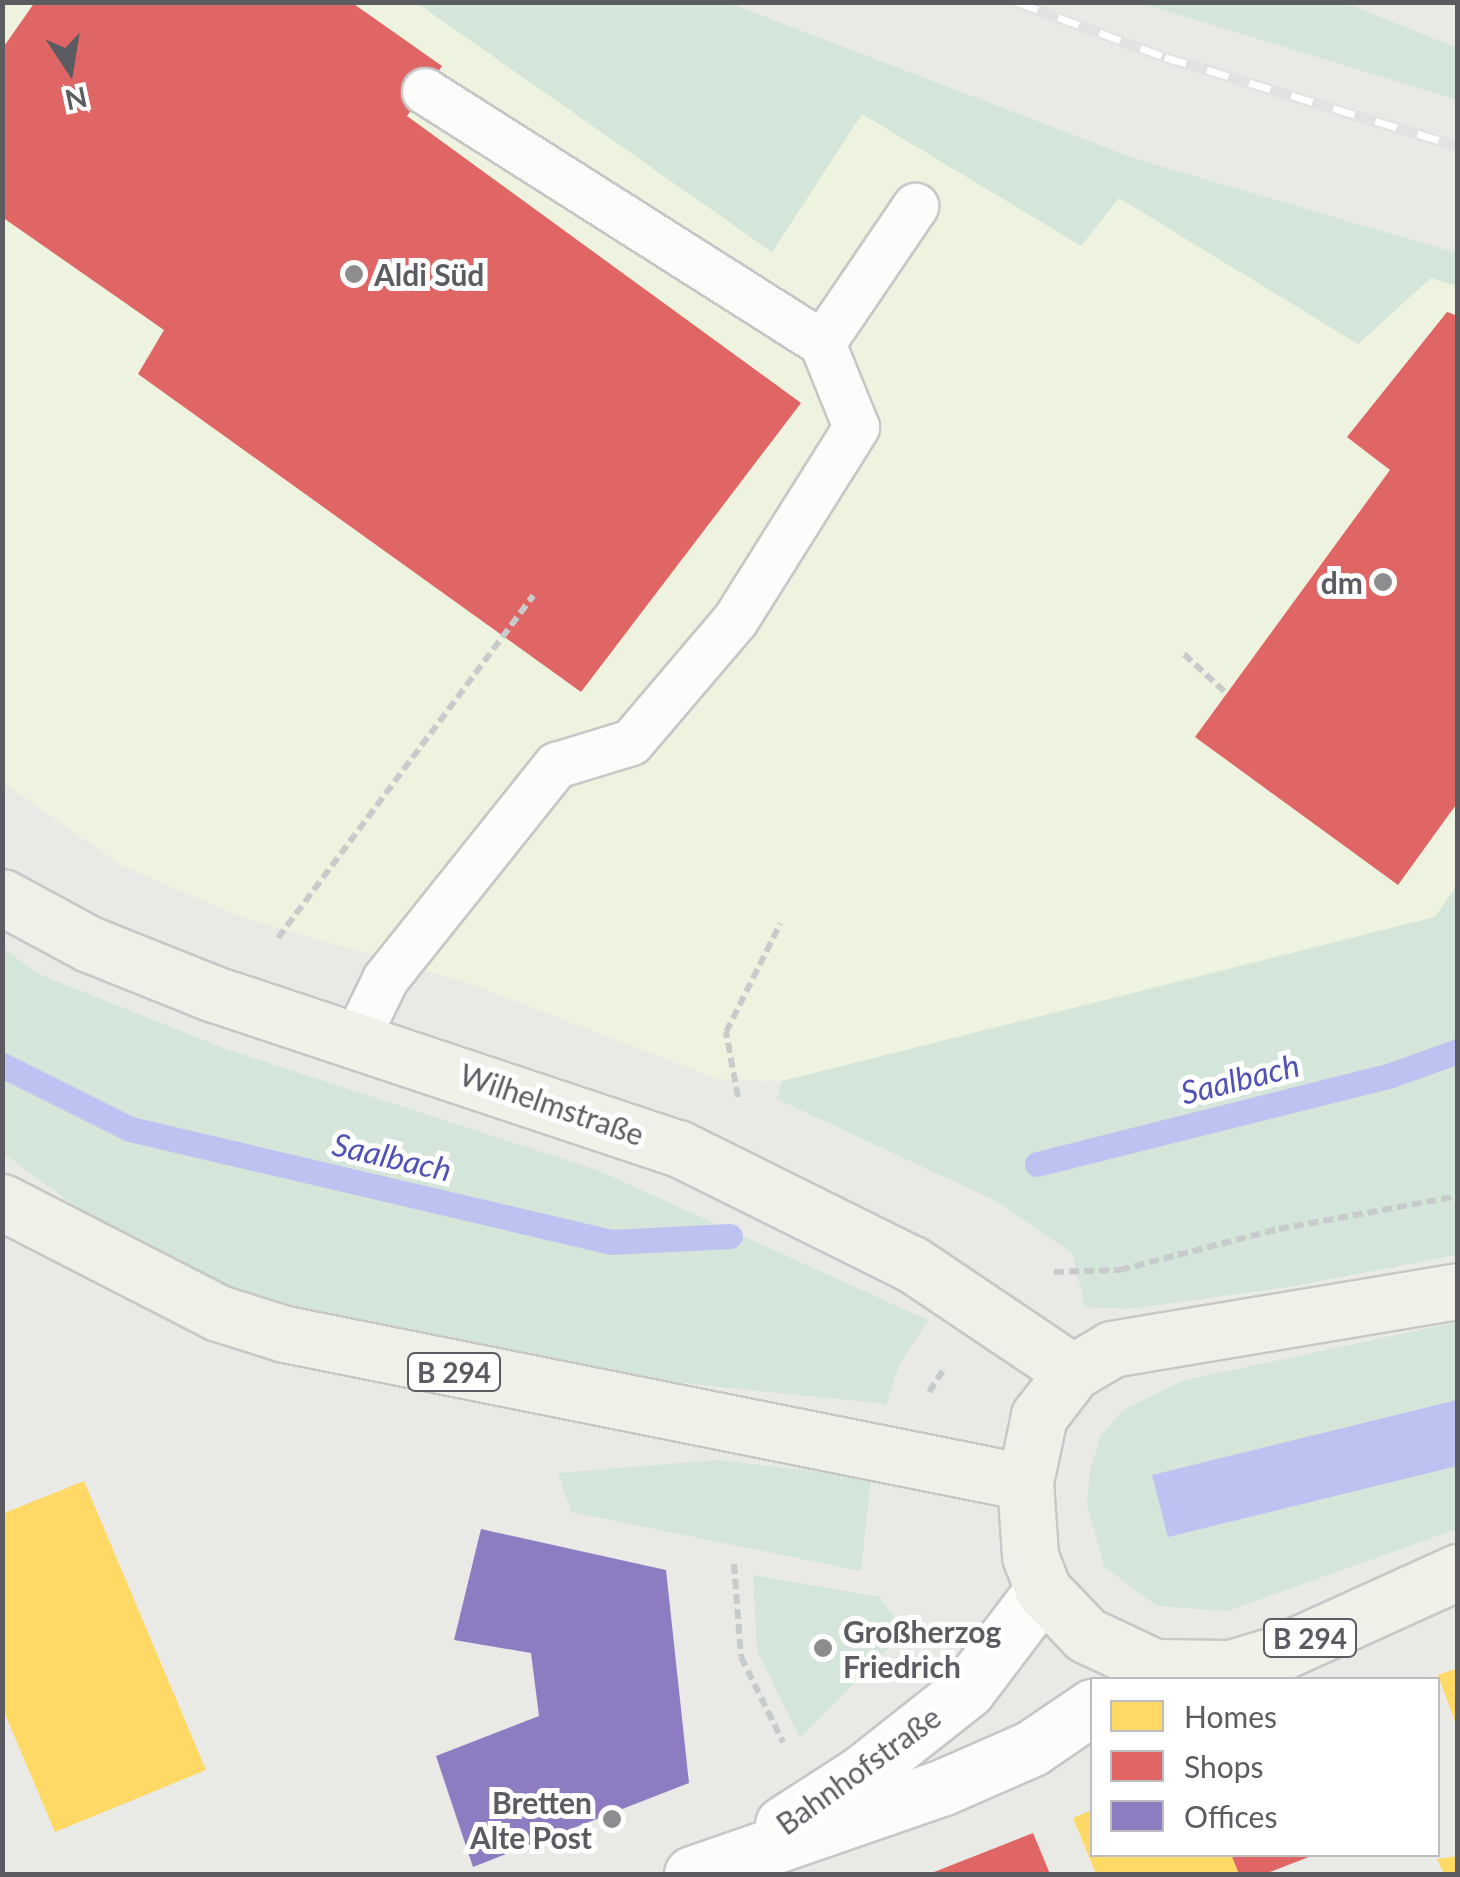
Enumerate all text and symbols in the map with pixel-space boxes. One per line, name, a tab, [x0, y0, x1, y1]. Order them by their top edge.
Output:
north arrow	[20, 20, 120, 120]
text: N	[62, 80, 90, 118]
place label: Aldi Süd	[374, 256, 484, 292]
marker: Aldi Süd	[343, 263, 365, 285]
place label: dm	[1321, 564, 1363, 600]
marker: dm	[1372, 571, 1394, 593]
water label: Saalbach	[1177, 1046, 1303, 1112]
street label: Wilhelmstraße	[455, 1056, 649, 1152]
water label: Saalbach	[329, 1125, 455, 1189]
road number: B 294	[406, 1349, 502, 1395]
place label: Großherzog Friedrich	[843, 1613, 1001, 1684]
road number: B 294	[1262, 1615, 1358, 1661]
marker: Großherzog Friedrich	[812, 1637, 834, 1659]
legend	[1090, 1677, 1440, 1857]
street label: Bahnhofstraße	[769, 1698, 947, 1842]
text: Homes	[1184, 1698, 1277, 1734]
text: Shops	[1184, 1748, 1264, 1784]
place label: Bretten Alte Post	[470, 1784, 592, 1854]
text: Offices	[1184, 1798, 1277, 1834]
marker: Bretten Alte Post	[601, 1808, 623, 1830]

